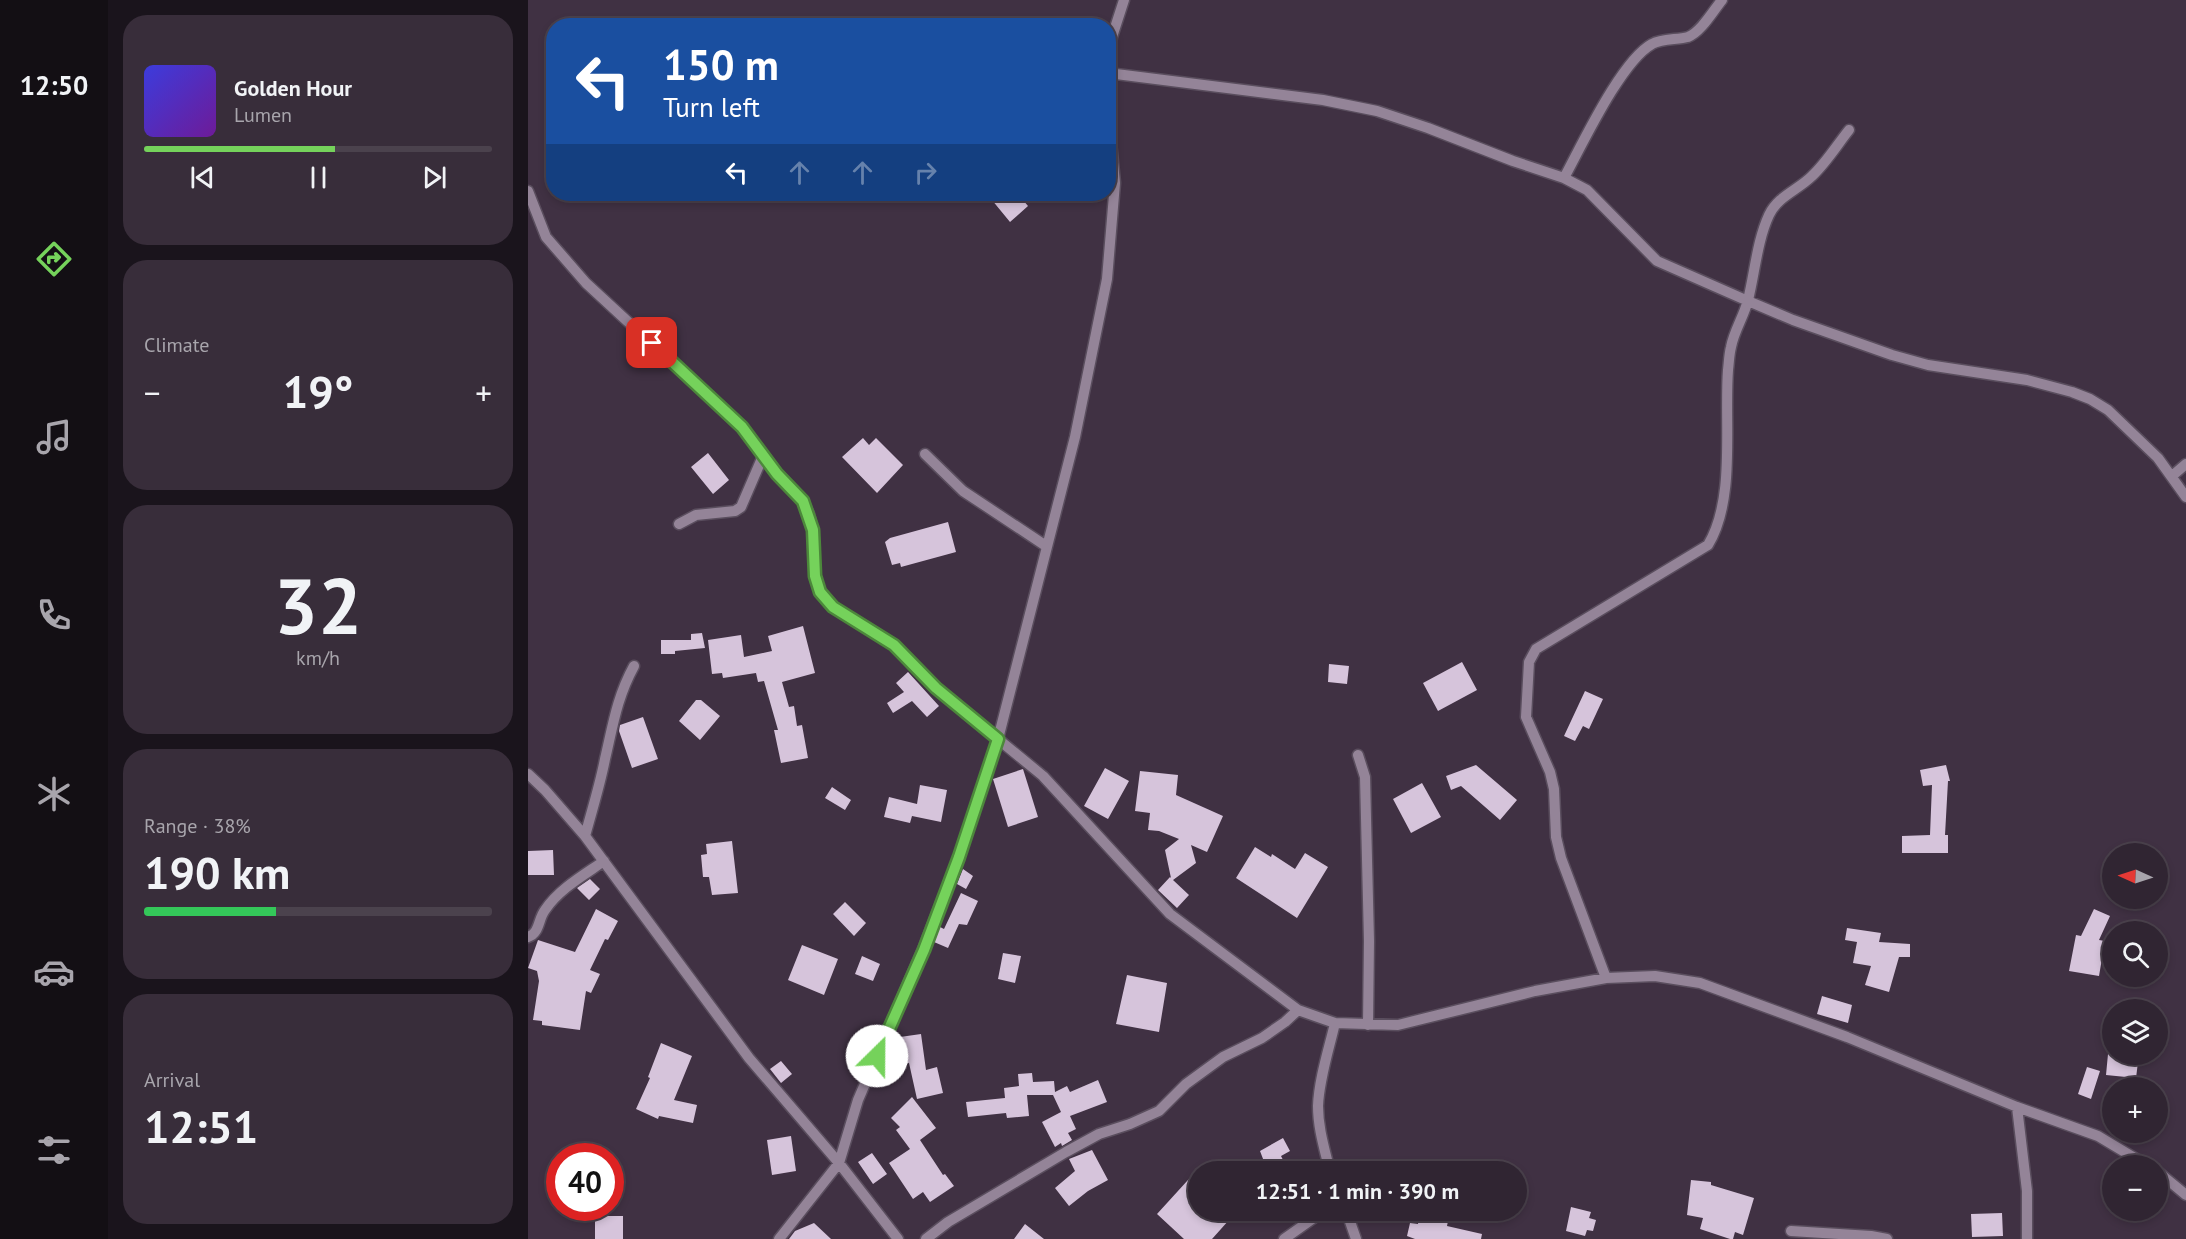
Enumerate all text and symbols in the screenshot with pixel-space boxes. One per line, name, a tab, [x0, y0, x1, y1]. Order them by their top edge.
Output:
text: 150 m	[663, 37, 779, 92]
icon: left	[564, 42, 642, 120]
text: 12:50	[20, 68, 88, 102]
text: Golden Hour	[234, 74, 352, 102]
text: Turn left	[663, 90, 760, 124]
text: Lumen	[234, 102, 292, 128]
icon: left	[720, 156, 753, 189]
icon: ahead	[783, 156, 816, 189]
icon: ahead	[846, 156, 879, 189]
icon: right	[909, 156, 942, 189]
icon: previous	[186, 161, 219, 194]
icon: pause	[302, 161, 335, 194]
icon: next	[418, 161, 451, 194]
icon: directions	[33, 238, 75, 280]
pin	[626, 317, 677, 368]
icon: arrive	[635, 326, 668, 359]
text: Climate	[144, 332, 210, 358]
text: 19°	[283, 362, 353, 420]
text: −	[144, 371, 161, 414]
text: +	[475, 371, 492, 414]
icon: music	[33, 416, 75, 458]
text: 32	[274, 555, 362, 656]
icon: phone	[33, 594, 75, 636]
text: km/h	[296, 645, 340, 671]
icon: climate	[33, 773, 75, 815]
text: Range · 38%	[144, 813, 251, 839]
text: 190 km	[144, 843, 290, 901]
north arrow	[2102, 843, 2168, 909]
map controls	[2102, 843, 2168, 1221]
button: search	[2102, 921, 2168, 987]
icon: car	[33, 951, 75, 993]
button: layers	[2102, 999, 2168, 1065]
position arrow	[845, 1024, 909, 1088]
text: Arrival	[144, 1067, 200, 1093]
button: +	[2102, 1077, 2168, 1143]
text: 12:51	[144, 1097, 258, 1155]
icon: filters	[33, 1129, 75, 1171]
speed limit sign: 40	[546, 1143, 624, 1221]
button: −	[2102, 1155, 2168, 1221]
text: 12:51 · 1 min · 390 m	[1256, 1177, 1459, 1205]

